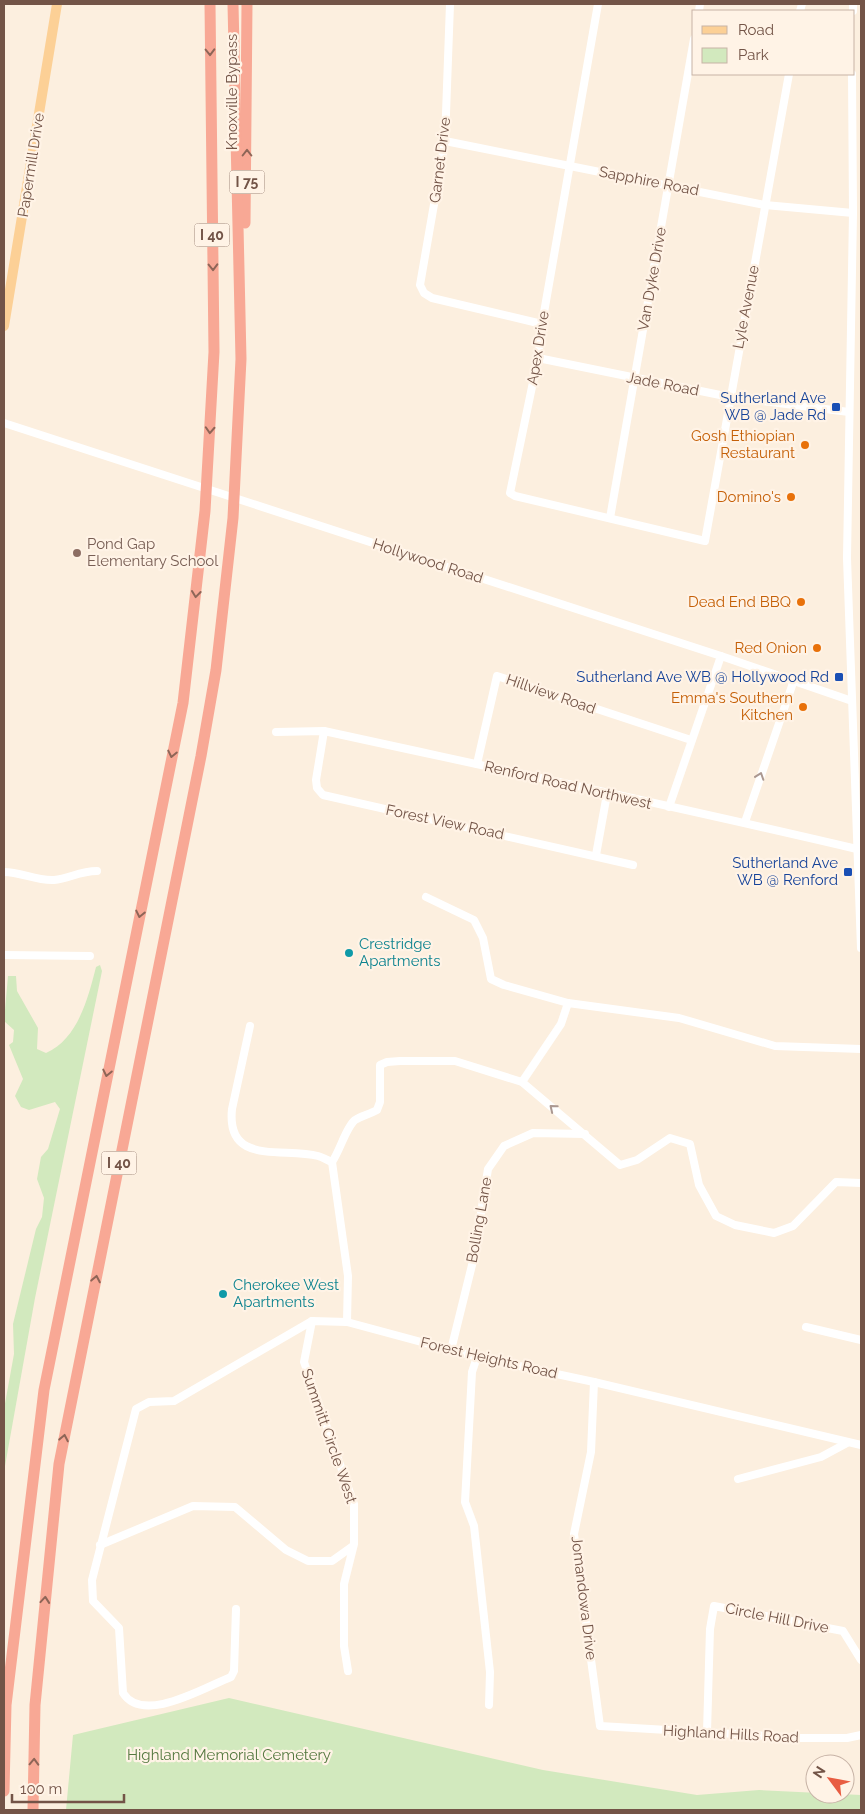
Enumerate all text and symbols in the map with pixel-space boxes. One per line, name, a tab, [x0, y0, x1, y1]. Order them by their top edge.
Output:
legend	[692, 10, 855, 75]
text: Road	[738, 21, 774, 39]
street label: Knoxville Bypass	[223, 34, 241, 150]
text: Park	[738, 46, 769, 64]
one-way arrow	[205, 49, 215, 57]
street label: Papermill Drive	[14, 111, 48, 218]
street label: Garnet Drive	[426, 116, 454, 204]
one-way arrow	[242, 149, 252, 156]
street label: Sapphire Road	[597, 162, 701, 200]
road number: I 75	[230, 170, 264, 193]
road number: I 40	[194, 224, 230, 246]
street label: Van Dyke Drive	[634, 226, 670, 332]
one-way arrow	[208, 264, 218, 272]
street label: Lyle Avenue	[729, 264, 763, 350]
street label: Apex Drive	[523, 309, 553, 386]
street label: Jade Road	[625, 368, 701, 400]
place label: Sutherland Ave WB @ Jade Rd	[720, 389, 826, 424]
marker: Sutherland Ave WB @ Jade Rd	[830, 401, 842, 413]
one-way arrow	[204, 426, 215, 434]
place label: Gosh Ethiopian Restaurant	[691, 427, 795, 462]
marker: Gosh Ethiopian Restaurant	[799, 439, 811, 451]
place label: Domino's	[717, 488, 781, 506]
marker: Domino's	[785, 491, 797, 503]
place label: Pond Gap Elementary School	[87, 535, 219, 570]
street label: Hollywood Road	[371, 535, 485, 587]
marker: Pond Gap Elementary School	[71, 547, 83, 559]
one-way arrow	[191, 590, 202, 598]
place label: Dead End BBQ	[688, 593, 791, 611]
marker: Dead End BBQ	[795, 596, 807, 608]
place label: Red Onion	[735, 639, 807, 657]
marker: Red Onion	[811, 642, 823, 654]
place label: Sutherland Ave WB @ Hollywood Rd	[576, 668, 829, 686]
street label: Hillview Road	[504, 670, 598, 718]
marker: Sutherland Ave WB @ Hollywood Rd	[833, 671, 845, 683]
place label: Emma's Southern Kitchen	[671, 689, 793, 724]
marker: Emma's Southern Kitchen	[797, 701, 809, 713]
one-way arrow	[168, 750, 178, 759]
street label: Renford Road Northwest	[483, 757, 653, 813]
one-way arrow	[754, 772, 764, 781]
street label: Forest View Road	[384, 801, 506, 843]
place label: Sutherland Ave WB @ Renford	[732, 854, 838, 889]
marker: Sutherland Ave WB @ Renford	[842, 866, 854, 878]
one-way arrow	[135, 909, 146, 918]
place label: Crestridge Apartments	[359, 935, 440, 970]
marker: Crestridge Apartments	[343, 947, 355, 959]
one-way arrow	[102, 1068, 113, 1077]
one-way arrow	[550, 1105, 559, 1114]
road number: I 40	[102, 1152, 136, 1174]
street label: Bolling Lane	[463, 1176, 495, 1264]
one-way arrow	[90, 1274, 101, 1283]
place label: Cherokee West Apartments	[233, 1276, 339, 1311]
marker: Cherokee West Apartments	[217, 1288, 229, 1300]
street label: Forest Heights Road	[419, 1333, 559, 1383]
street label: Summitt Circle West	[297, 1366, 361, 1506]
one-way arrow	[59, 1434, 69, 1443]
street label: Jomandowa Drive	[567, 1535, 601, 1661]
one-way arrow	[39, 1595, 50, 1603]
street label: Circle Hill Drive	[724, 1599, 831, 1637]
street label: Highland Hills Road	[663, 1721, 799, 1747]
park label: Highland Memorial Cemetery	[127, 1746, 331, 1764]
north arrow	[805, 1754, 855, 1804]
one-way arrow	[28, 1757, 39, 1765]
text: N	[809, 1763, 829, 1781]
scale bar	[12, 1772, 125, 1804]
text: 100 m	[20, 1780, 62, 1798]

